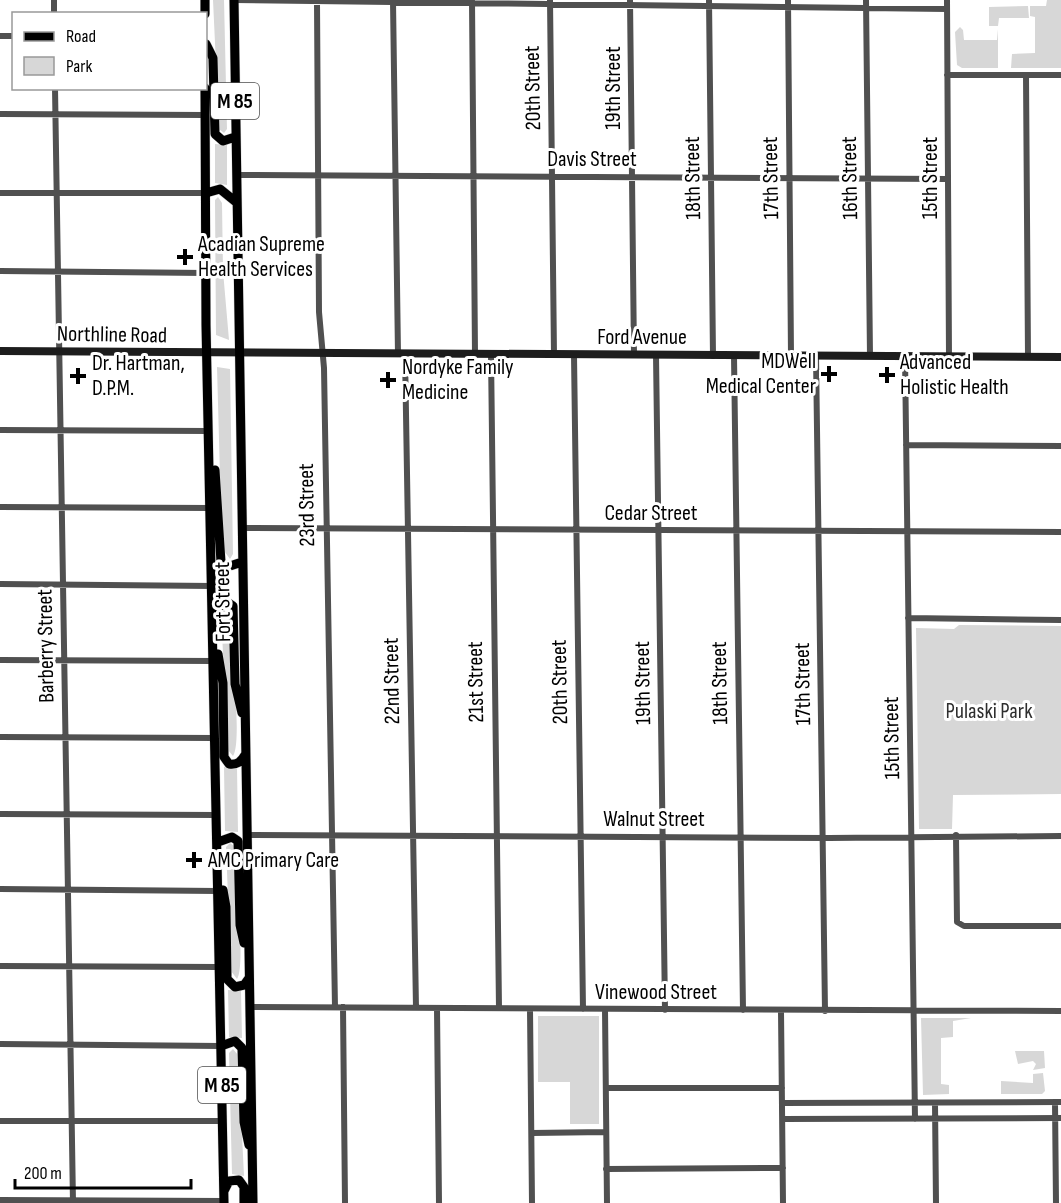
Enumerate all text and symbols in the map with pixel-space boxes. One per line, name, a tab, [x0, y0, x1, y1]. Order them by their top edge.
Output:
legend	[12, 12, 207, 90]
text: Road	[66, 26, 96, 47]
street label: 20th Street	[519, 45, 547, 131]
street label: 19th Street	[600, 46, 627, 130]
text: Park	[66, 56, 92, 77]
road number: M 85	[211, 83, 259, 119]
street label: 18th Street	[679, 136, 707, 220]
street label: 17th Street	[757, 136, 785, 220]
street label: 16th Street	[836, 136, 864, 220]
street label: 15th Street	[917, 136, 944, 219]
street label: Davis Street	[547, 146, 637, 173]
place label: Acadian Supreme Health Services	[197, 231, 325, 283]
marker: Acadian Supreme Health Services	[176, 248, 194, 266]
street label: Northline Road	[57, 321, 167, 349]
street label: Ford Avenue	[597, 324, 687, 351]
place label: MDWell Medical Center	[706, 348, 816, 400]
place label: Advanced Holistic Health	[899, 349, 1009, 401]
place label: Dr. Hartman, D.P.M.	[92, 350, 185, 402]
place label: Nordyke Family Medicine	[402, 354, 514, 406]
marker: MDWell Medical Center	[820, 365, 838, 383]
marker: Advanced Holistic Health	[878, 366, 896, 384]
marker: Dr. Hartman, D.P.M.	[69, 367, 87, 385]
marker: Nordyke Family Medicine	[379, 371, 397, 389]
street label: 23rd Street	[293, 463, 321, 547]
street label: Cedar Street	[604, 500, 698, 527]
street label: Fort Street	[209, 561, 237, 642]
street label: Barberry Street	[32, 589, 60, 703]
street label: 22nd Street	[378, 637, 406, 725]
street label: 20th Street	[546, 639, 574, 725]
street label: 21st Street	[462, 641, 490, 723]
street label: 19th Street	[629, 641, 657, 725]
street label: 18th Street	[706, 641, 734, 725]
street label: 17th Street	[789, 642, 817, 726]
street label: 15th Street	[878, 696, 906, 780]
park label: Pulaski Park	[945, 698, 1033, 725]
street label: Walnut Street	[603, 806, 705, 833]
place label: AMC Primary Care	[207, 847, 339, 874]
marker: AMC Primary Care	[185, 851, 203, 869]
street label: Vinewood Street	[595, 979, 717, 1006]
road number: M 85	[198, 1067, 246, 1103]
scale bar	[15, 1152, 190, 1190]
text: 200 m	[24, 1163, 62, 1184]

